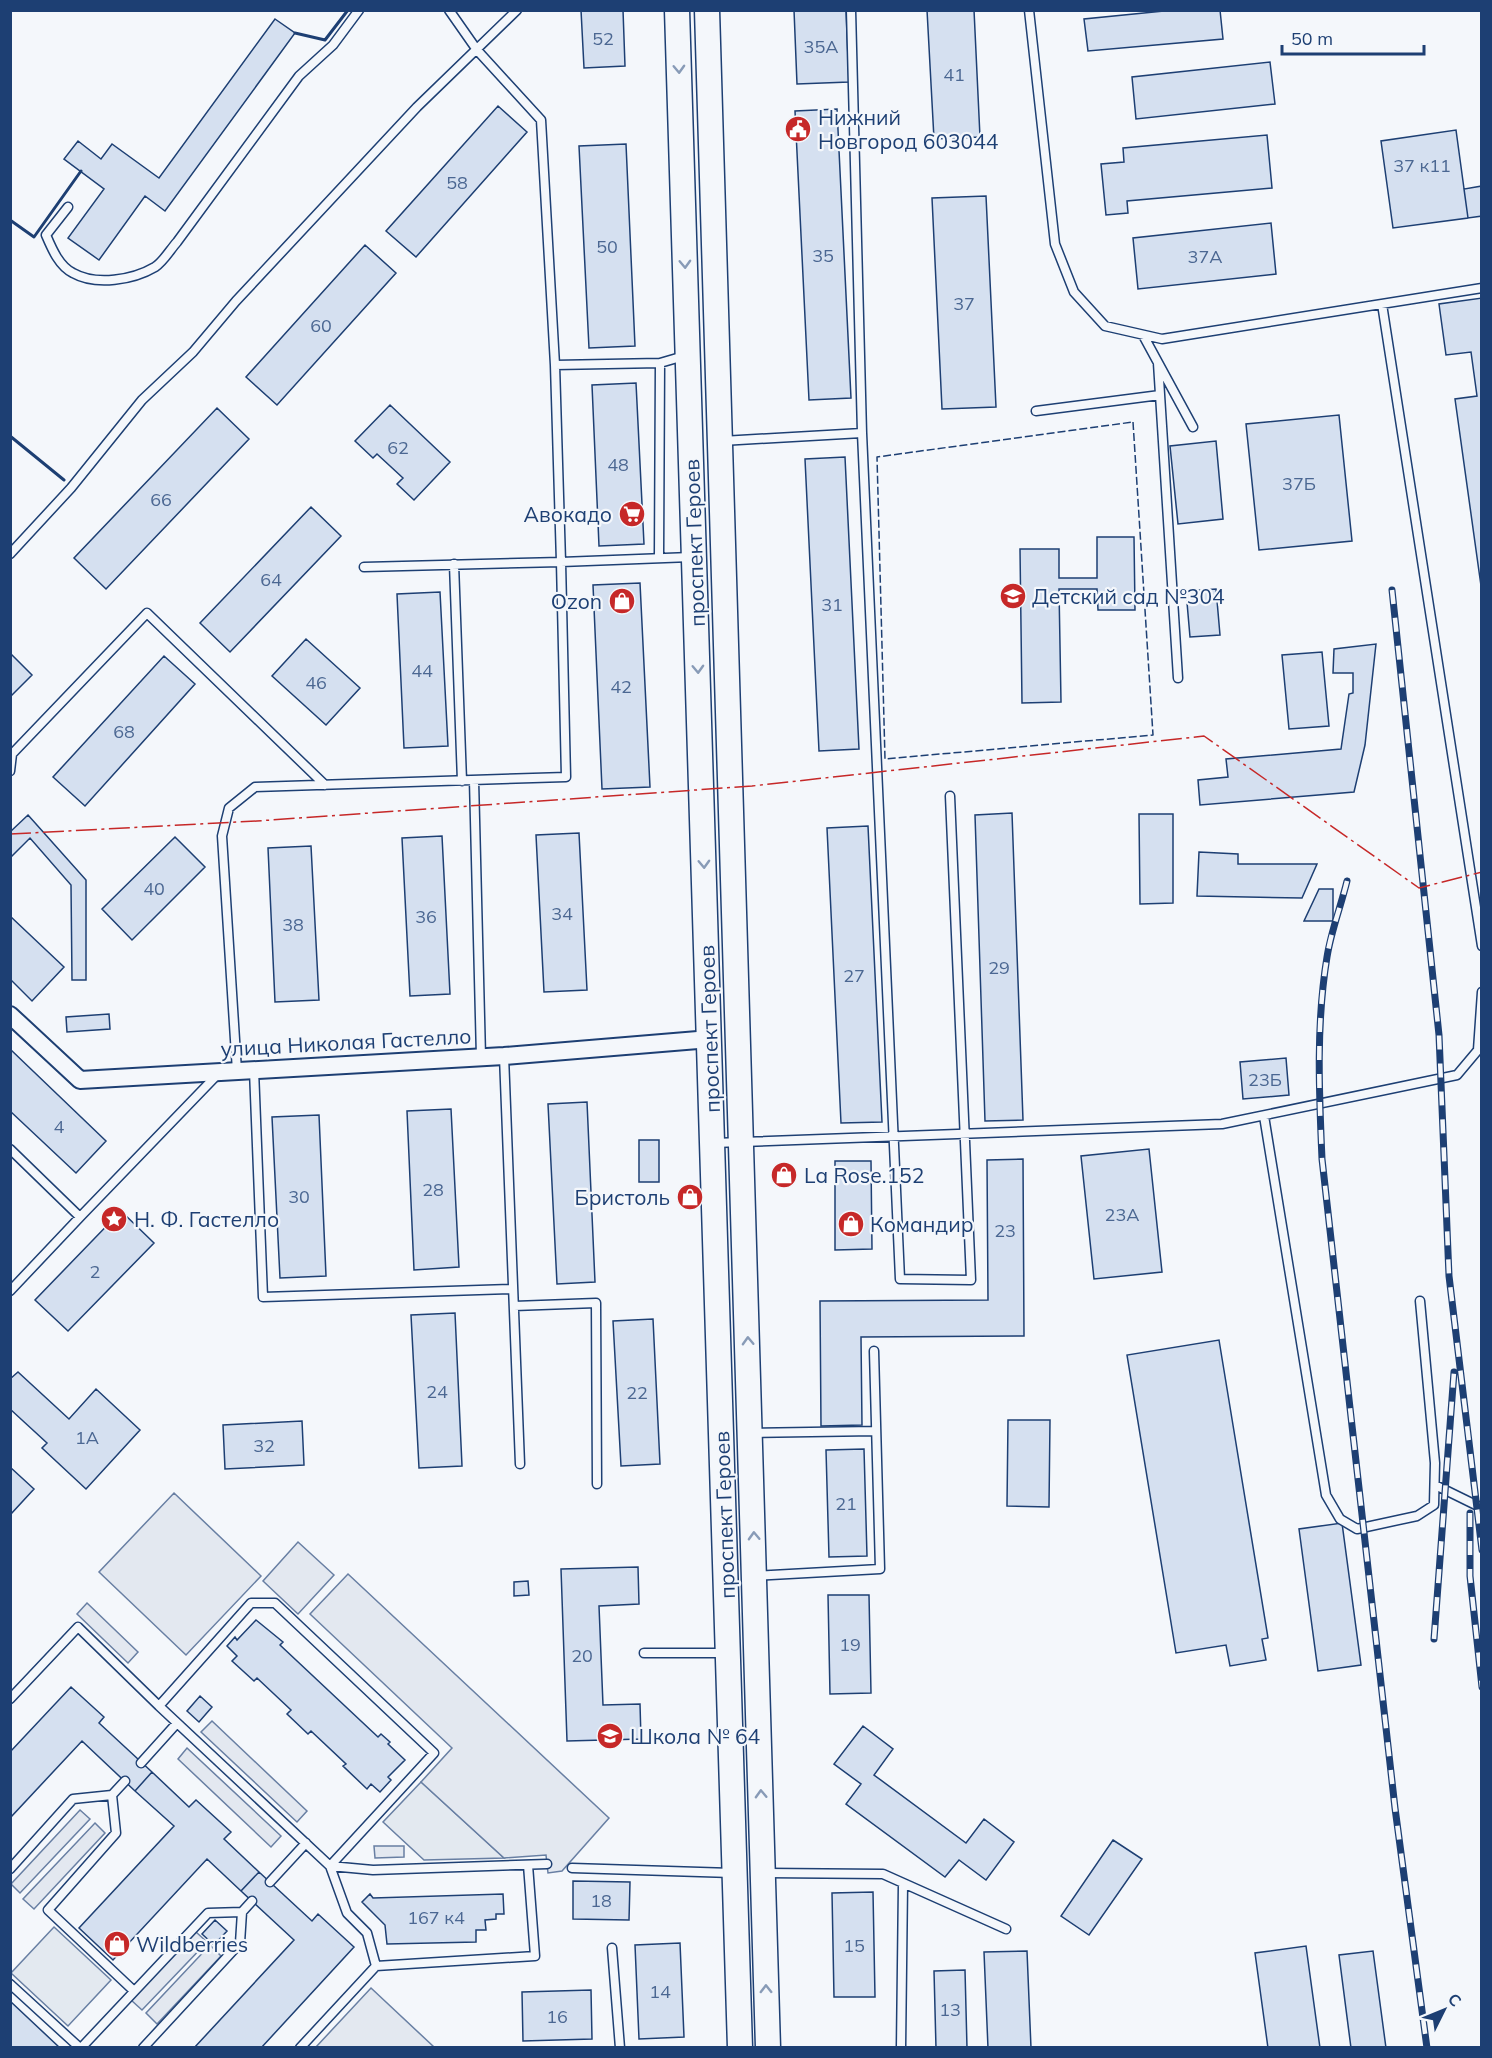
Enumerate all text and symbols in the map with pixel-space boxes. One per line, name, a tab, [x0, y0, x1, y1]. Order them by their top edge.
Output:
scale bar	[1282, 18, 1424, 56]
house number: 52	[592, 27, 614, 50]
text: 50 m	[1291, 27, 1333, 50]
house number: 35А	[804, 35, 838, 58]
house number: 41	[943, 63, 965, 86]
one-way arrow	[672, 64, 685, 73]
place label: Нижний Новгород 603044	[818, 104, 999, 154]
public building icon: Нижний Новгород 603044	[783, 114, 813, 144]
house number: 37 к11	[1393, 154, 1451, 177]
house number: 58	[446, 171, 468, 194]
house number: 50	[596, 235, 618, 258]
house number: 35	[812, 244, 834, 267]
house number: 37А	[1188, 245, 1222, 268]
one-way arrow	[678, 259, 691, 268]
house number: 37	[953, 292, 975, 315]
house number: 60	[310, 314, 332, 337]
house number: 62	[387, 436, 409, 459]
house number: 48	[607, 453, 629, 476]
street label: проспект Героев	[678, 459, 710, 627]
house number: 37Б	[1282, 472, 1316, 495]
house number: 66	[150, 488, 172, 511]
supermarket icon: Авокадо	[617, 499, 647, 529]
place label: Авокадо	[524, 501, 612, 527]
house number: 64	[260, 568, 282, 591]
school or university icon: Детский сад №304	[998, 581, 1028, 611]
place label: Детский сад №304	[1032, 583, 1225, 609]
shop icon: Ozon	[607, 586, 637, 616]
place label: Ozon	[551, 588, 602, 614]
house number: 31	[821, 593, 843, 616]
house number: 44	[411, 659, 433, 682]
one-way arrow	[692, 664, 704, 673]
house number: 46	[305, 671, 327, 694]
house number: 42	[610, 675, 632, 698]
house number: 68	[113, 720, 135, 743]
one-way arrow	[698, 859, 710, 868]
house number: 40	[143, 877, 165, 900]
house number: 34	[551, 902, 573, 925]
house number: 36	[415, 905, 437, 928]
house number: 38	[282, 913, 304, 936]
street label: проспект Героев	[693, 945, 725, 1113]
house number: 29	[988, 956, 1010, 979]
house number: 27	[843, 964, 865, 987]
street label: улица Николая Гастелло	[220, 1022, 472, 1062]
house number: 23Б	[1248, 1068, 1282, 1091]
house number: 4	[54, 1115, 65, 1138]
shop icon: La Rose.152	[769, 1160, 799, 1190]
place label: La Rose.152	[804, 1162, 924, 1188]
house number: 28	[422, 1178, 444, 1201]
shop icon: Бристоль	[675, 1182, 705, 1212]
place label: Бристоль	[575, 1184, 670, 1210]
house number: 30	[288, 1185, 310, 1208]
house number: 23А	[1105, 1203, 1139, 1226]
place icon: Н. Ф. Гастелло	[99, 1204, 129, 1234]
place label: Н. Ф. Гастелло	[134, 1206, 279, 1232]
shop icon: Командир	[836, 1209, 866, 1239]
place label: Командир	[870, 1211, 973, 1237]
house number: 23	[994, 1219, 1016, 1242]
house number: 2	[90, 1260, 100, 1283]
one-way arrow	[742, 1337, 754, 1346]
house number: 24	[426, 1380, 448, 1403]
house number: 22	[626, 1381, 648, 1404]
house number: 1А	[75, 1426, 99, 1449]
street label: проспект Героев	[708, 1431, 740, 1599]
house number: 32	[253, 1434, 275, 1457]
house number: 21	[835, 1492, 857, 1515]
one-way arrow	[747, 1532, 760, 1541]
house number: 19	[839, 1633, 861, 1656]
house number: 20	[571, 1644, 593, 1667]
school or university icon: Школа № 64	[595, 1721, 625, 1751]
place label: Школа № 64	[630, 1723, 761, 1749]
one-way arrow	[755, 1790, 767, 1799]
house number: 18	[590, 1889, 612, 1912]
house number: 167 к4	[407, 1906, 465, 1929]
shop icon: Wildberries	[102, 1929, 132, 1959]
place label: Wildberries	[136, 1931, 248, 1957]
house number: 15	[843, 1934, 865, 1957]
house number: 14	[649, 1980, 671, 2003]
north arrow	[1414, 1980, 1474, 2040]
one-way arrow	[760, 1985, 773, 1994]
text: С	[1444, 1989, 1466, 2011]
house number: 13	[939, 1998, 961, 2021]
house number: 16	[546, 2005, 568, 2028]

